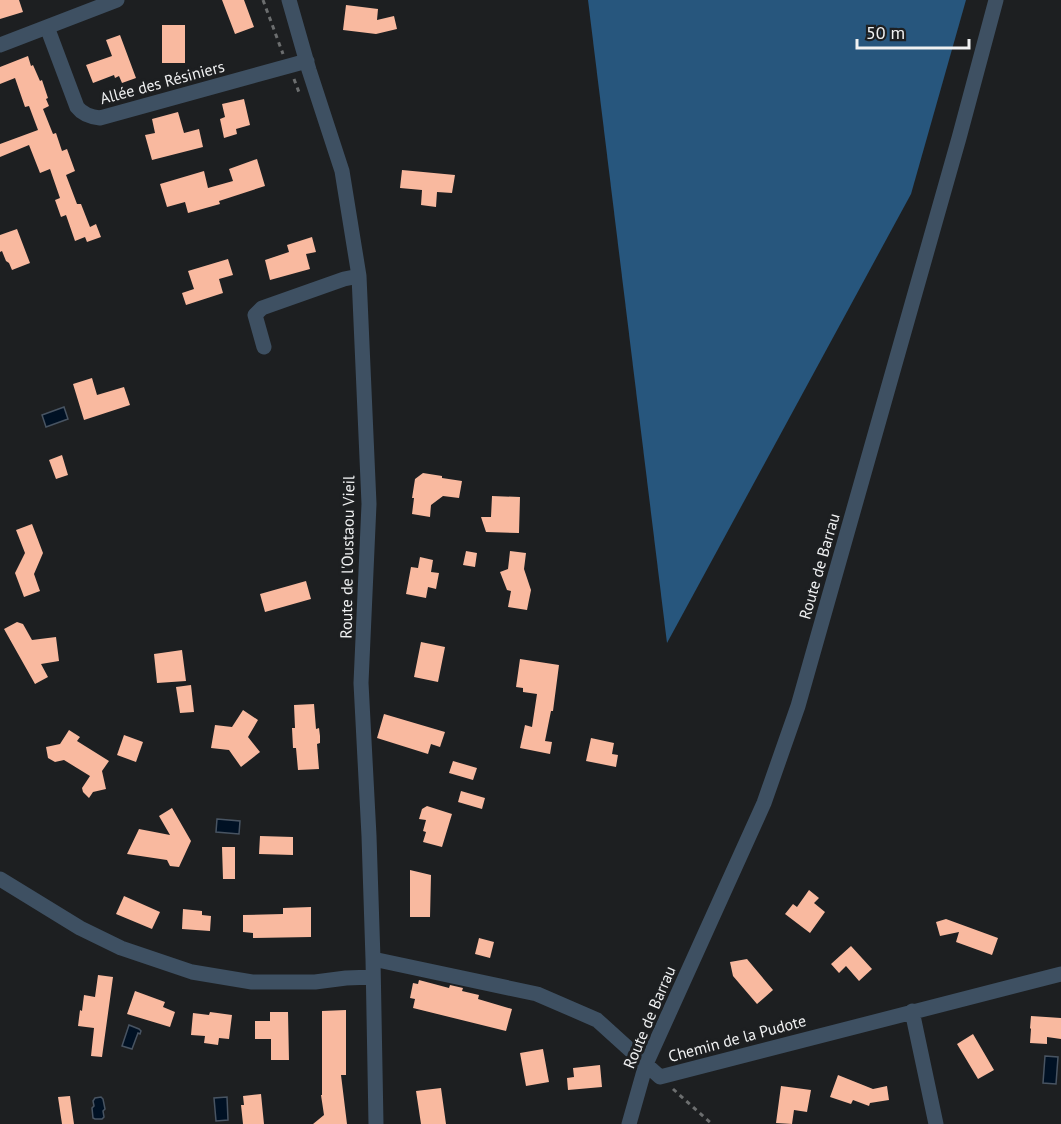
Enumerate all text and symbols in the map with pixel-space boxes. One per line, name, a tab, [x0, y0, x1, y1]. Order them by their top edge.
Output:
scale bar	[857, 12, 970, 50]
text: 50 m	[866, 21, 905, 44]
street label: Allée des Résiniers	[98, 56, 227, 108]
street label: Route de l'Oustaou Vieil	[336, 475, 358, 639]
street label: Route de Barrau	[794, 511, 844, 621]
street label: Route de Barrau	[618, 963, 680, 1071]
street label: Chemin de la Pudote	[666, 1010, 808, 1066]

